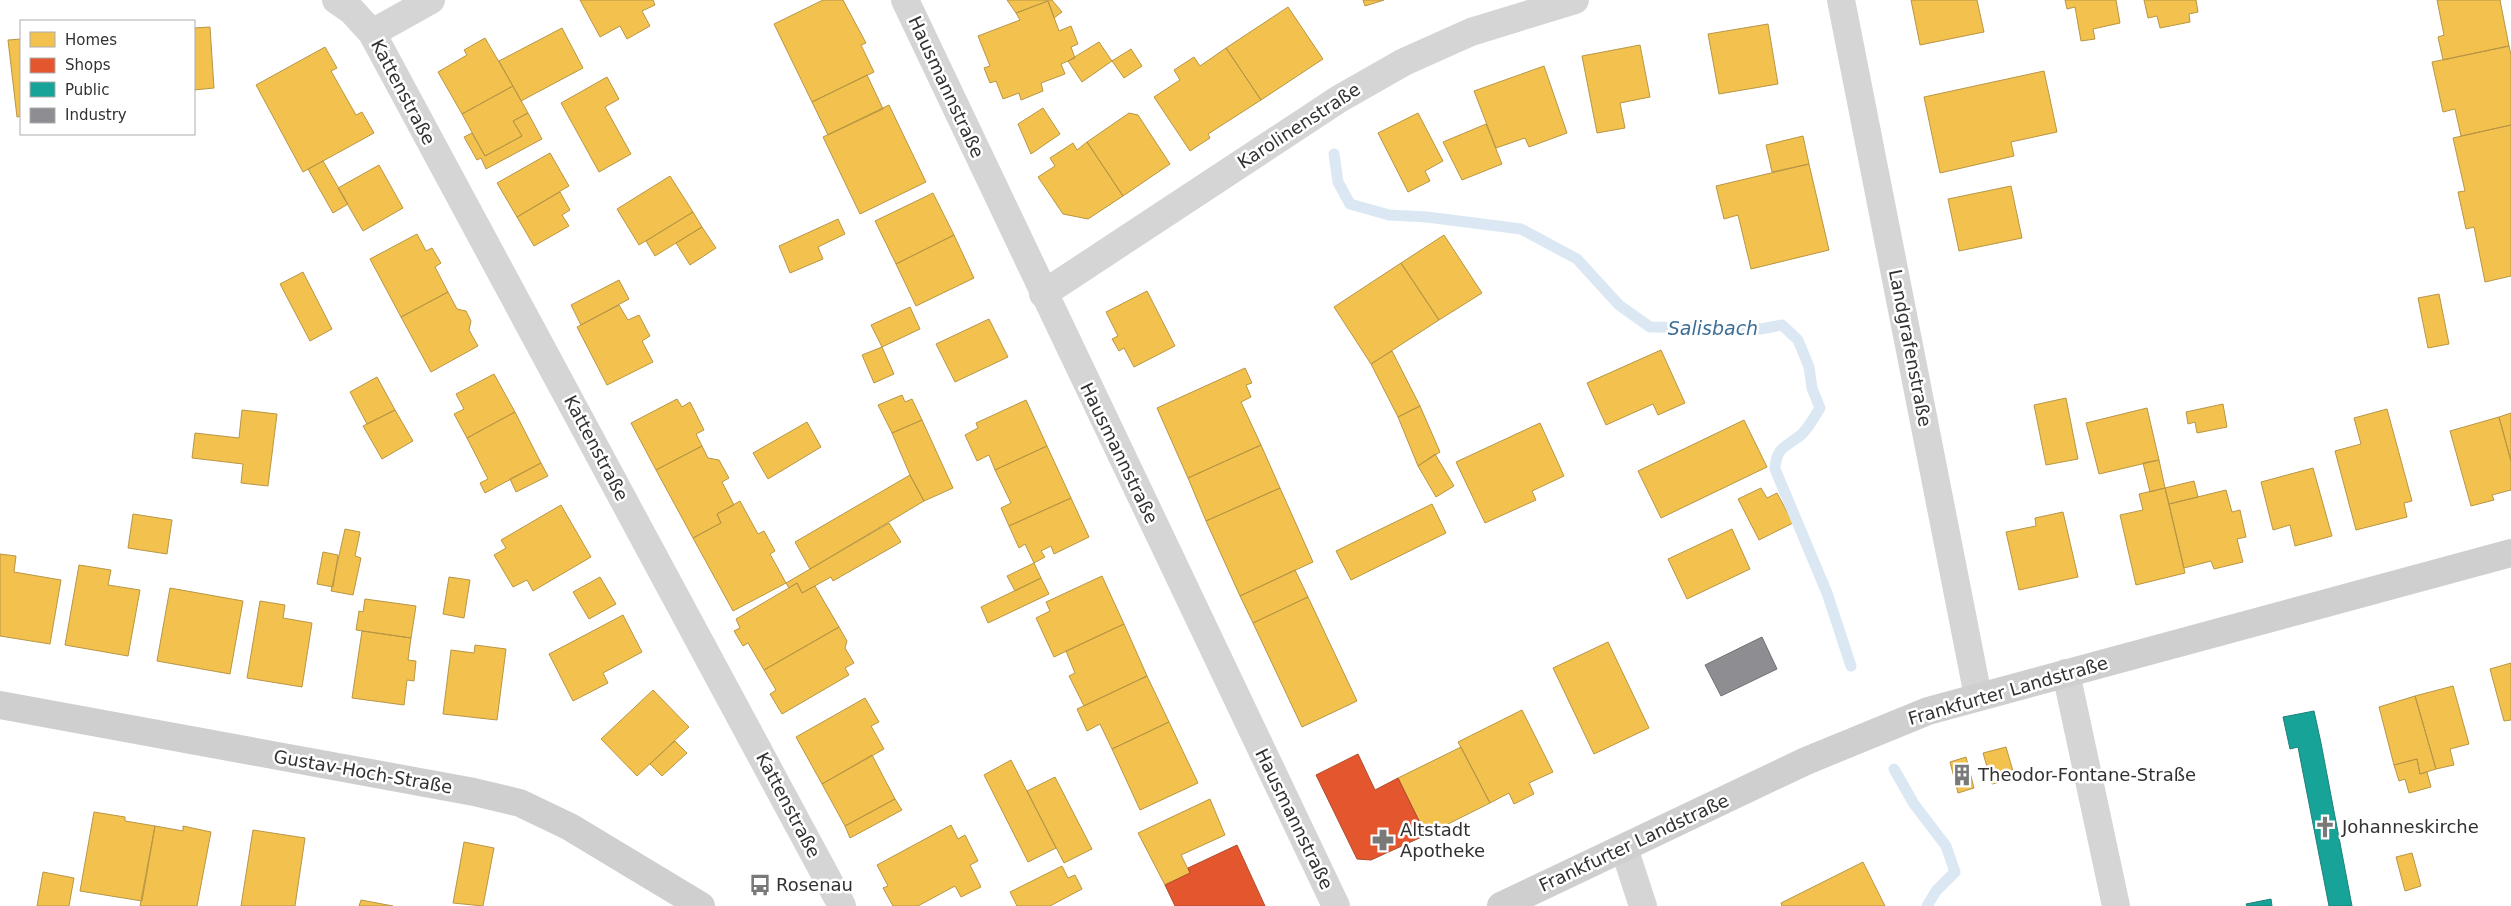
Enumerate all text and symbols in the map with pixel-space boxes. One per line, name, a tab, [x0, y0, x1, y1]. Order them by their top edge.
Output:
street label: Hausmannstraße	[904, 13, 989, 161]
legend	[20, 20, 195, 135]
text: Homes	[65, 31, 117, 49]
street label: Kattenstraße	[367, 35, 440, 148]
text: Shops	[65, 56, 111, 74]
street label: Karolinenstraße	[1234, 78, 1364, 173]
text: Public	[65, 81, 109, 99]
text: Industry	[65, 106, 127, 124]
street label: Landgrafenstraße	[1885, 267, 1936, 428]
water label: Salisbach	[1668, 317, 1758, 339]
street label: Hausmannstraße	[1076, 379, 1163, 527]
street label: Kattenstraße	[560, 391, 633, 504]
street label: Frankfurter Landstraße	[1906, 652, 2110, 729]
street label: Gustav-Hoch-Straße	[272, 745, 454, 798]
street label: Hausmannstraße	[1251, 745, 1338, 893]
street label: Kattenstraße	[752, 748, 825, 861]
building icon: Theodor-Fontane-Straße	[1949, 762, 1975, 788]
place label: Theodor-Fontane-Straße	[1977, 764, 2196, 785]
street label: Frankfurter Landstraße	[1536, 789, 1732, 896]
church icon: Johanneskirche	[2312, 814, 2338, 840]
place label: Johanneskirche	[2341, 816, 2479, 837]
place label: Altstadt Apotheke	[1400, 819, 1485, 861]
pharmacy icon: Altstadt Apotheke	[1370, 827, 1396, 853]
bus stop icon: Rosenau	[747, 872, 773, 898]
place label: Rosenau	[776, 874, 853, 895]

